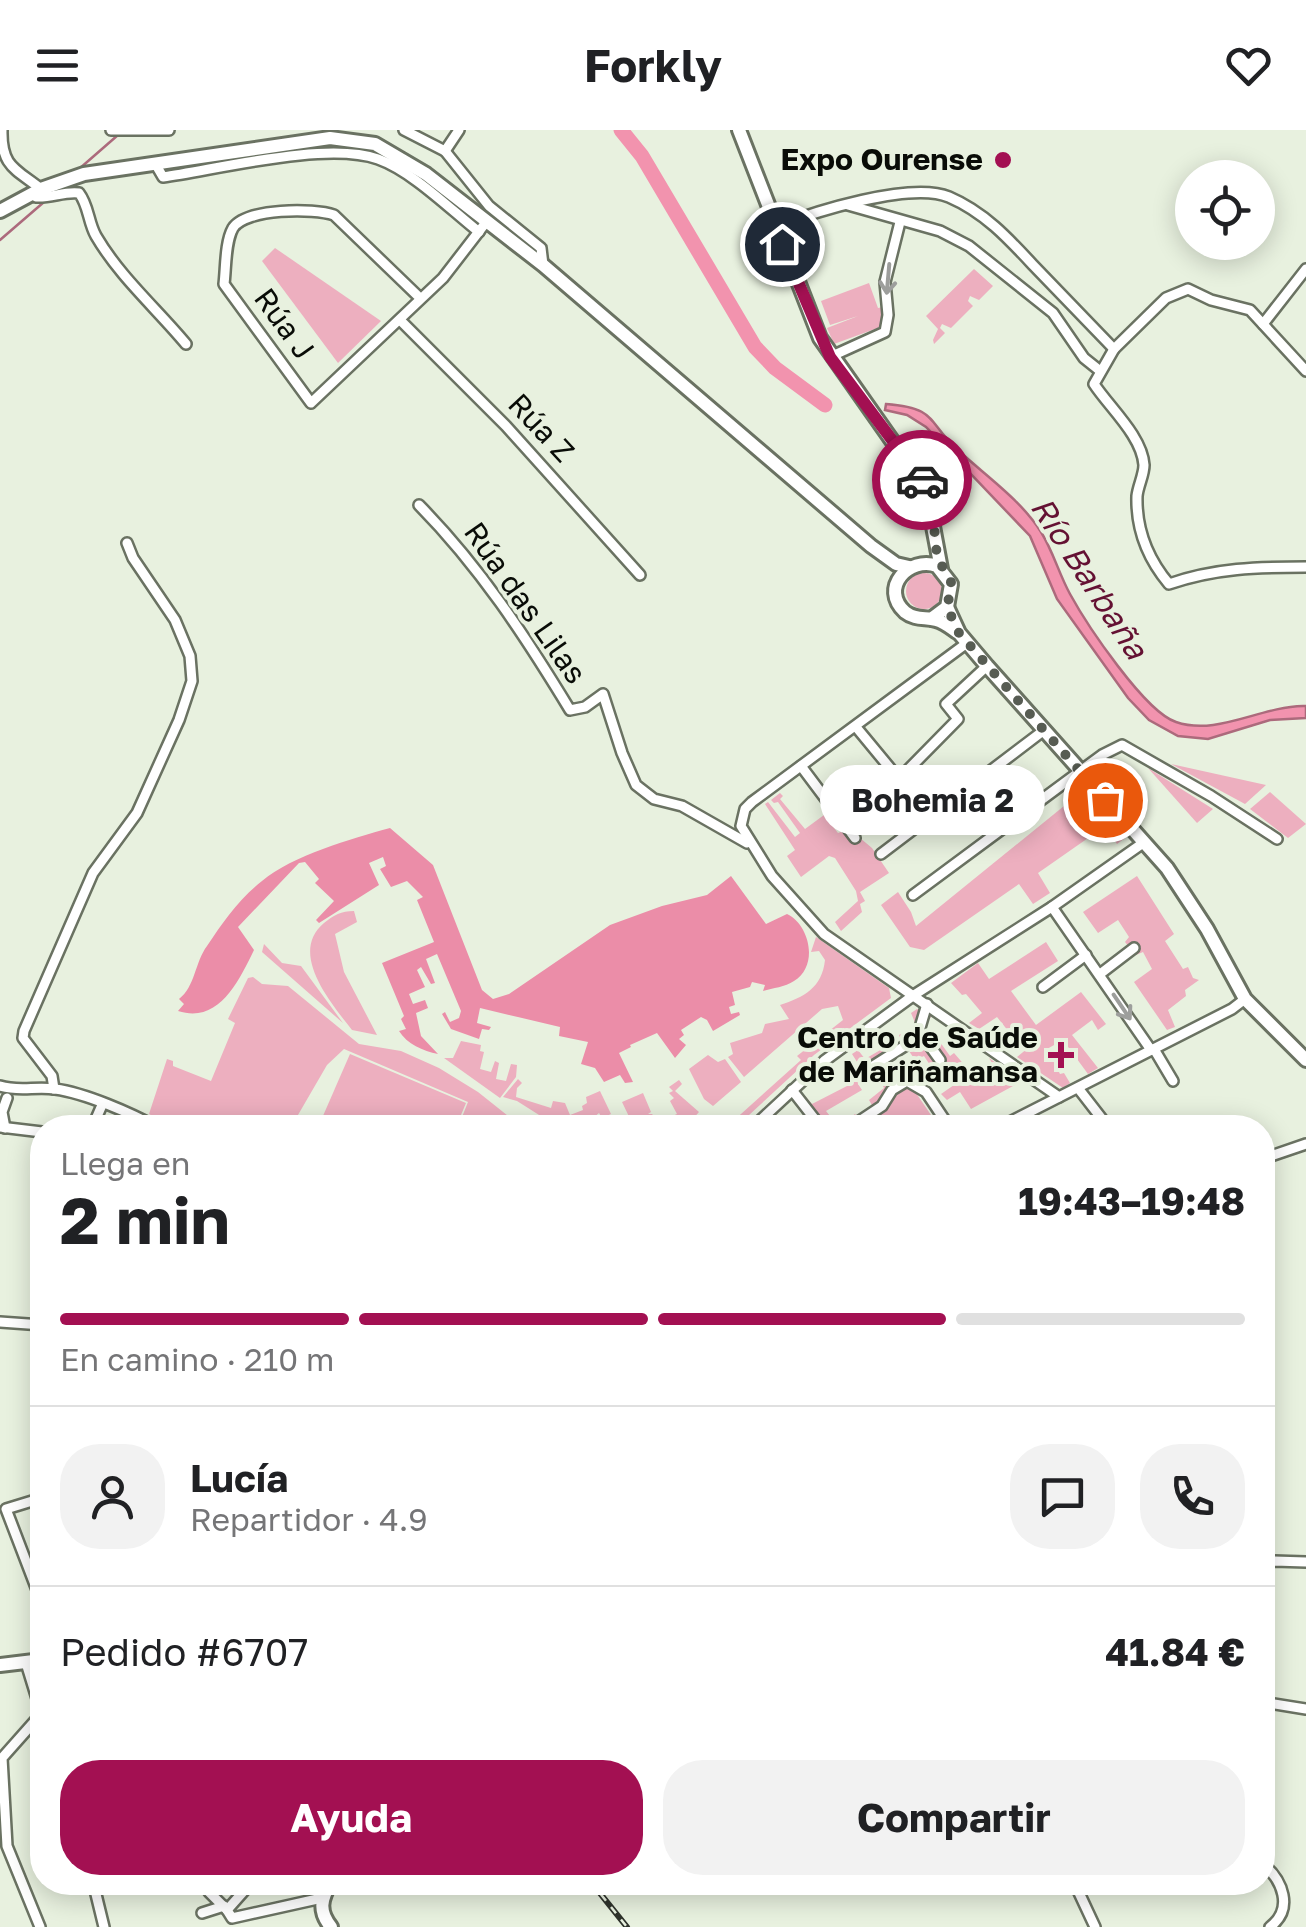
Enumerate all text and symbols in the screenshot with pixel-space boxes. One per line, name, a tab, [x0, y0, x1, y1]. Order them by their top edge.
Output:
icon: menu	[30, 38, 85, 93]
text: Forkly	[584, 38, 722, 92]
icon: heart	[1221, 38, 1276, 93]
place label: Expo Ourense	[780, 141, 983, 177]
marker: Expo Ourense	[992, 149, 1014, 171]
map controls	[1175, 160, 1275, 260]
button: locate	[1175, 160, 1275, 260]
pin	[740, 202, 825, 287]
icon: home	[755, 217, 810, 272]
one-way arrow	[878, 263, 897, 295]
street label: Rúa J	[247, 281, 323, 366]
street label: Rúa Z	[501, 386, 582, 469]
courier	[872, 430, 972, 530]
icon: car	[895, 453, 950, 508]
water label: Río Barbaña	[1024, 490, 1157, 667]
street label: Rúa das Lilas	[457, 515, 595, 690]
pin	[1063, 758, 1148, 843]
callout: Bohemia 2	[820, 765, 1045, 835]
icon: bag	[1078, 773, 1133, 828]
text: Bohemia 2	[851, 781, 1014, 819]
one-way arrow	[1111, 992, 1132, 1020]
place label: Centro de Saúde de Mariñamansa	[797, 1019, 1038, 1089]
marker: Centro de Saúde de Mariñamansa	[1048, 1042, 1074, 1068]
text: Llega en	[60, 1144, 190, 1182]
text: 19:43–19:48	[1018, 1178, 1245, 1223]
text: 2 min	[60, 1180, 230, 1258]
text: En camino · 210 m	[60, 1340, 334, 1378]
button: person	[60, 1444, 165, 1549]
button: chat	[1010, 1444, 1115, 1549]
button: phone	[1140, 1444, 1245, 1549]
text: Lucía	[190, 1455, 288, 1500]
text: Repartidor · 4.9	[190, 1500, 428, 1538]
text: Pedido #6707	[60, 1629, 308, 1674]
text: 41.84 €	[1105, 1629, 1245, 1674]
button: Ayuda	[60, 1760, 643, 1875]
button: Compartir	[663, 1760, 1245, 1875]

